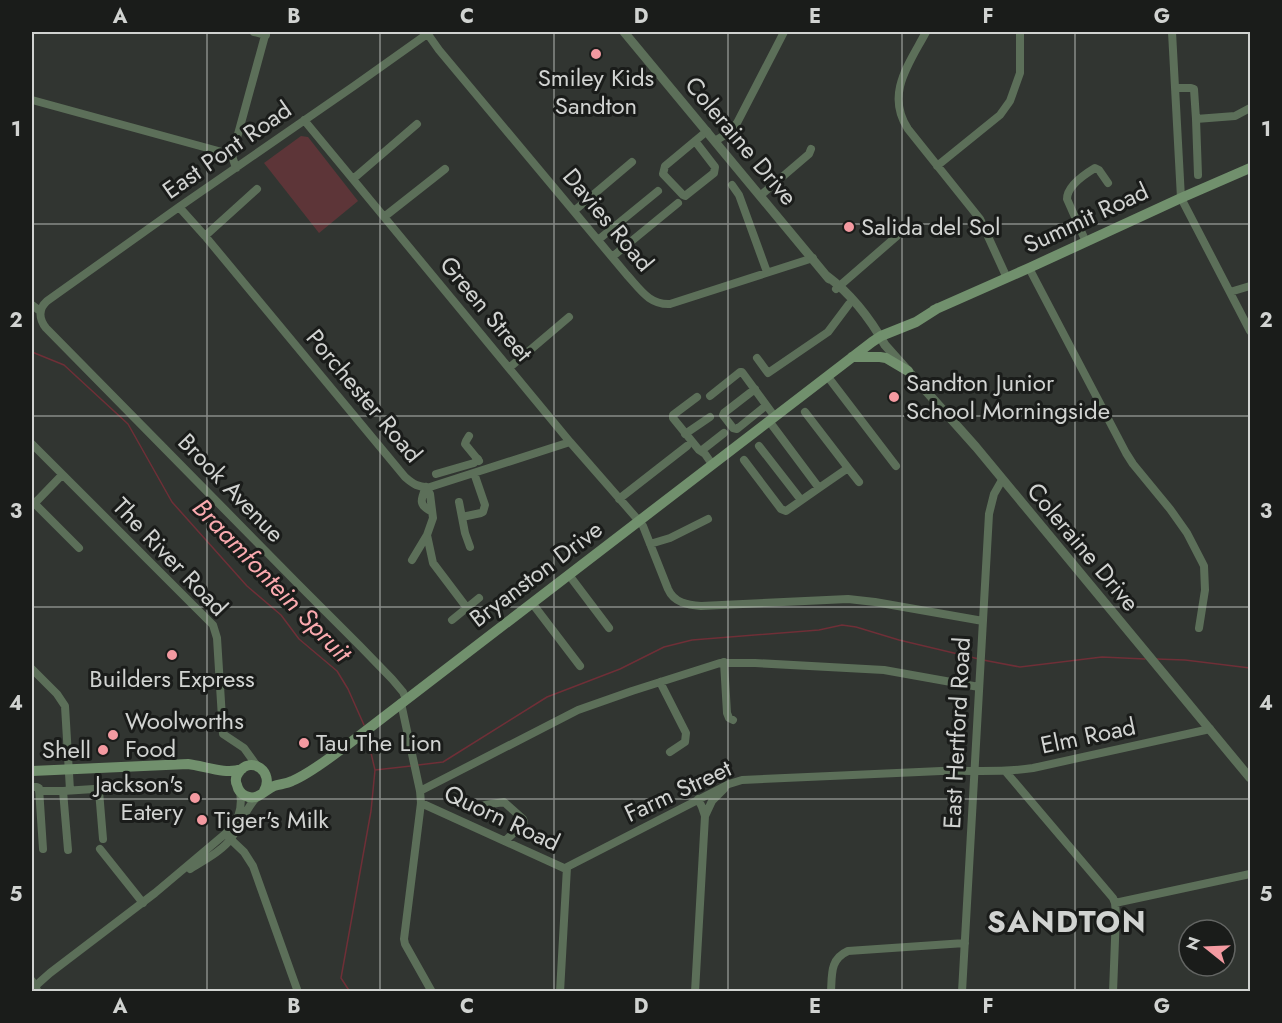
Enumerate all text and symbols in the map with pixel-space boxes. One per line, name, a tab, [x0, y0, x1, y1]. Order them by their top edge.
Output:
text: A	[112, 2, 128, 31]
text: B	[287, 2, 301, 31]
text: C	[460, 2, 474, 31]
text: D	[634, 2, 648, 31]
text: E	[809, 2, 821, 31]
text: F	[982, 2, 994, 31]
text: G	[1154, 2, 1170, 31]
marker: Smiley Kids Sandton	[589, 47, 603, 61]
place label: Smiley Kids Sandton	[538, 60, 654, 123]
street label: Coleraine Drive	[677, 69, 806, 213]
street label: East Pont Road	[155, 92, 298, 207]
text: 1	[11, 115, 21, 144]
text: 1	[1261, 115, 1271, 144]
street label: Davies Road	[555, 160, 662, 279]
street label: Summit Road	[1018, 173, 1154, 262]
place label: Salida del Sol	[861, 209, 1000, 244]
marker: Salida del Sol	[842, 220, 856, 234]
street label: Green Street	[432, 248, 541, 369]
text: 2	[9, 306, 23, 335]
text: 2	[1259, 306, 1273, 335]
street label: Porchester Road	[298, 321, 431, 470]
place label: Sandton Junior School Morningside	[906, 365, 1110, 428]
marker: Sandton Junior School Morningside	[887, 390, 901, 404]
street label: Brook Avenue	[170, 425, 293, 550]
street label: Coleraine Drive	[1019, 475, 1148, 619]
street label: The River Road	[105, 490, 236, 624]
water label: Braamfontein Spruit	[184, 490, 362, 672]
text: 3	[10, 497, 22, 526]
text: 3	[1260, 497, 1272, 526]
street label: Bryanston Drive	[462, 512, 610, 635]
street label: East Hertford Road	[934, 636, 979, 830]
marker: Builders Express	[165, 648, 179, 662]
place label: Builders Express	[89, 661, 255, 696]
text: 4	[9, 689, 23, 718]
text: 4	[1259, 689, 1273, 718]
place label: Woolworths Food	[125, 703, 244, 766]
street label: Elm Road	[1037, 708, 1139, 763]
place label: Tau The Lion	[316, 725, 442, 760]
marker: Woolworths Food	[106, 728, 120, 742]
place label: Shell	[42, 732, 91, 767]
marker: Tau The Lion	[297, 736, 311, 750]
marker: Shell	[96, 743, 110, 757]
street label: Farm Street	[619, 750, 737, 831]
place label: Jackson's Eatery	[92, 766, 183, 829]
street label: Quorn Road	[438, 775, 566, 860]
marker: Jackson's Eatery	[188, 791, 202, 805]
place label: Tiger's Milk	[214, 802, 329, 837]
marker: Tiger's Milk	[195, 813, 209, 827]
text: 5	[10, 880, 23, 909]
text: 5	[1260, 880, 1273, 909]
district label: SANDTON	[987, 900, 1147, 943]
north arrow	[1177, 918, 1237, 978]
text: N	[1180, 934, 1206, 953]
text: A	[112, 992, 128, 1021]
text: B	[287, 992, 301, 1021]
text: C	[460, 992, 474, 1021]
text: D	[634, 992, 648, 1021]
text: E	[809, 992, 821, 1021]
text: F	[982, 992, 994, 1021]
text: G	[1154, 992, 1170, 1021]

